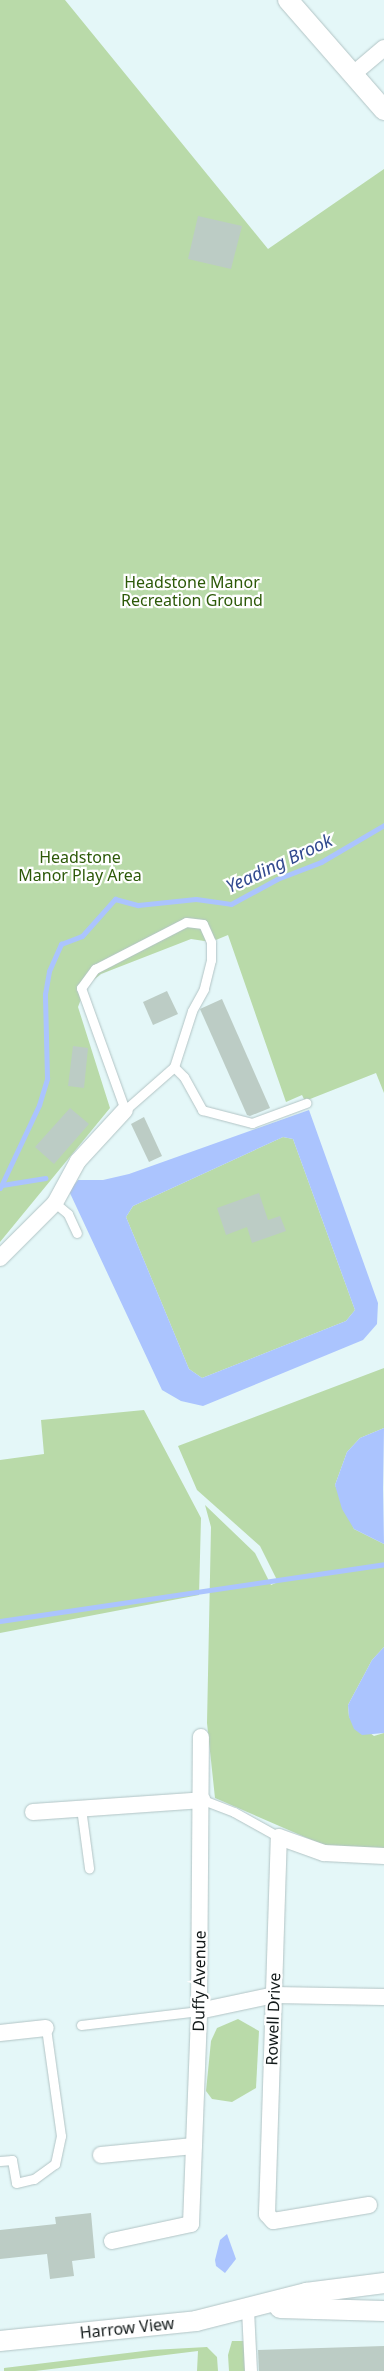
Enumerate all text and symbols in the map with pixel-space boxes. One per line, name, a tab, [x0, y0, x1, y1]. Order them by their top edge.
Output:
park label: Headstone Manor Recreation Ground	[121, 572, 263, 610]
water label: Yeading Brook	[222, 829, 336, 897]
park label: Headstone Manor Play Area	[18, 847, 142, 885]
street label: Duffy Avenue	[189, 1930, 209, 2032]
street label: Rowell Drive	[262, 1972, 284, 2066]
street label: Harrow View	[79, 2313, 175, 2343]

